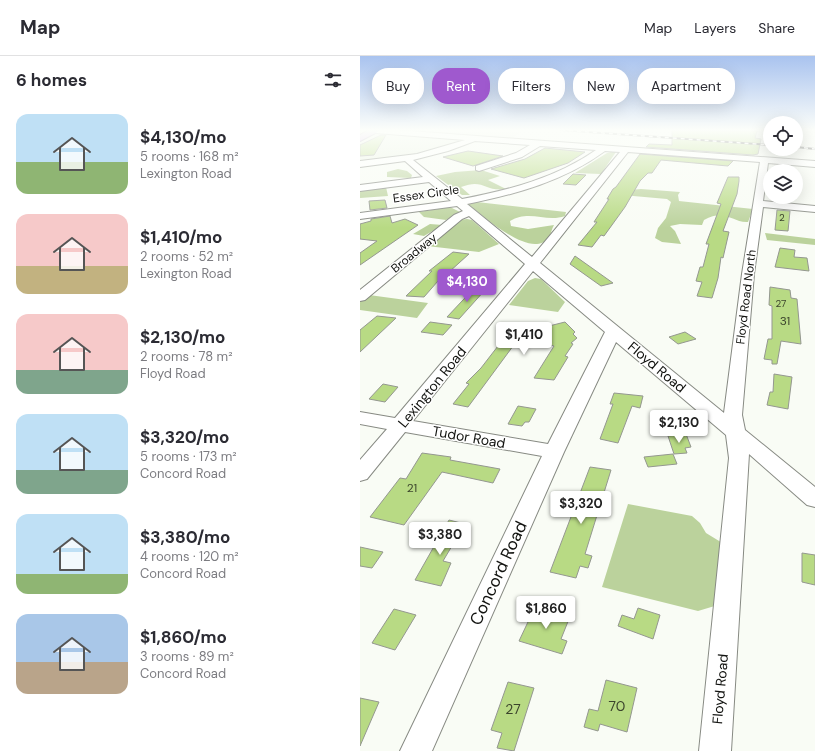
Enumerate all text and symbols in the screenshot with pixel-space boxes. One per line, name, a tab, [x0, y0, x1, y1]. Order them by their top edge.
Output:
text: Map	[20, 15, 60, 40]
text: Map	[644, 19, 672, 37]
text: Layers	[694, 19, 736, 37]
text: Share	[758, 19, 795, 37]
chip: Buy	[372, 68, 424, 104]
chip: Rent	[432, 68, 490, 104]
chip: Filters	[498, 68, 565, 104]
chip: New	[573, 68, 629, 104]
chip: Apartment	[637, 68, 735, 104]
text: 6 homes	[16, 69, 87, 91]
icon: filters	[322, 69, 344, 91]
map controls	[763, 116, 803, 204]
button: locate	[763, 116, 803, 156]
text: $4,130/mo	[140, 126, 227, 148]
icon: home	[48, 130, 96, 178]
text: 5 rooms · 168 m²	[140, 148, 238, 165]
button: layers	[763, 164, 803, 204]
text: Lexington Road	[140, 165, 232, 182]
street label: Essex Circle	[392, 181, 460, 207]
house number: 2	[779, 211, 785, 224]
text: $1,410/mo	[140, 226, 222, 248]
street label: Broadway	[388, 229, 440, 276]
icon: home	[48, 230, 96, 278]
text: 2 rooms · 52 m²	[140, 248, 233, 265]
street label: Floyd Road North	[732, 249, 760, 345]
text: Lexington Road	[140, 265, 232, 282]
pin: $4,130	[434, 269, 500, 303]
text: $4,130	[446, 273, 488, 290]
house number: 27	[776, 297, 786, 310]
house number: 31	[780, 313, 790, 329]
pin: $1,410	[491, 322, 557, 356]
text: $2,130/mo	[140, 326, 225, 348]
text: $1,410	[505, 326, 543, 343]
icon: home	[48, 330, 96, 378]
street label: Floyd Road	[624, 337, 690, 397]
street label: Lexington Road	[394, 343, 470, 431]
text: 2 rooms · 78 m²	[140, 348, 232, 365]
text: Floyd Road	[140, 365, 206, 382]
pin: $2,130	[646, 410, 712, 444]
text: $2,130	[659, 414, 699, 431]
street label: Tudor Road	[431, 422, 507, 452]
text: $3,320/mo	[140, 426, 229, 448]
icon: home	[48, 430, 96, 478]
text: 5 rooms · 173 m²	[140, 448, 237, 465]
text: Concord Road	[140, 465, 226, 482]
house number: 21	[407, 480, 417, 496]
pin: $3,320	[548, 491, 614, 525]
text: $3,320	[559, 495, 603, 512]
street label: Concord Road	[464, 517, 532, 629]
pin: $3,380	[407, 522, 473, 556]
text: $3,380/mo	[140, 526, 230, 548]
text: $3,380	[418, 526, 462, 543]
icon: home	[48, 530, 96, 578]
text: 4 rooms · 120 m²	[140, 548, 239, 565]
text: Concord Road	[140, 565, 226, 582]
pin: $1,860	[513, 596, 579, 630]
text: $1,860	[525, 600, 567, 617]
text: $1,860/mo	[140, 626, 227, 648]
icon: home	[48, 630, 96, 678]
text: 3 rooms · 89 m²	[140, 648, 234, 665]
street label: Floyd Road	[708, 653, 732, 725]
text: Concord Road	[140, 665, 226, 682]
house number: 70	[609, 697, 625, 715]
house number: 27	[505, 700, 521, 718]

